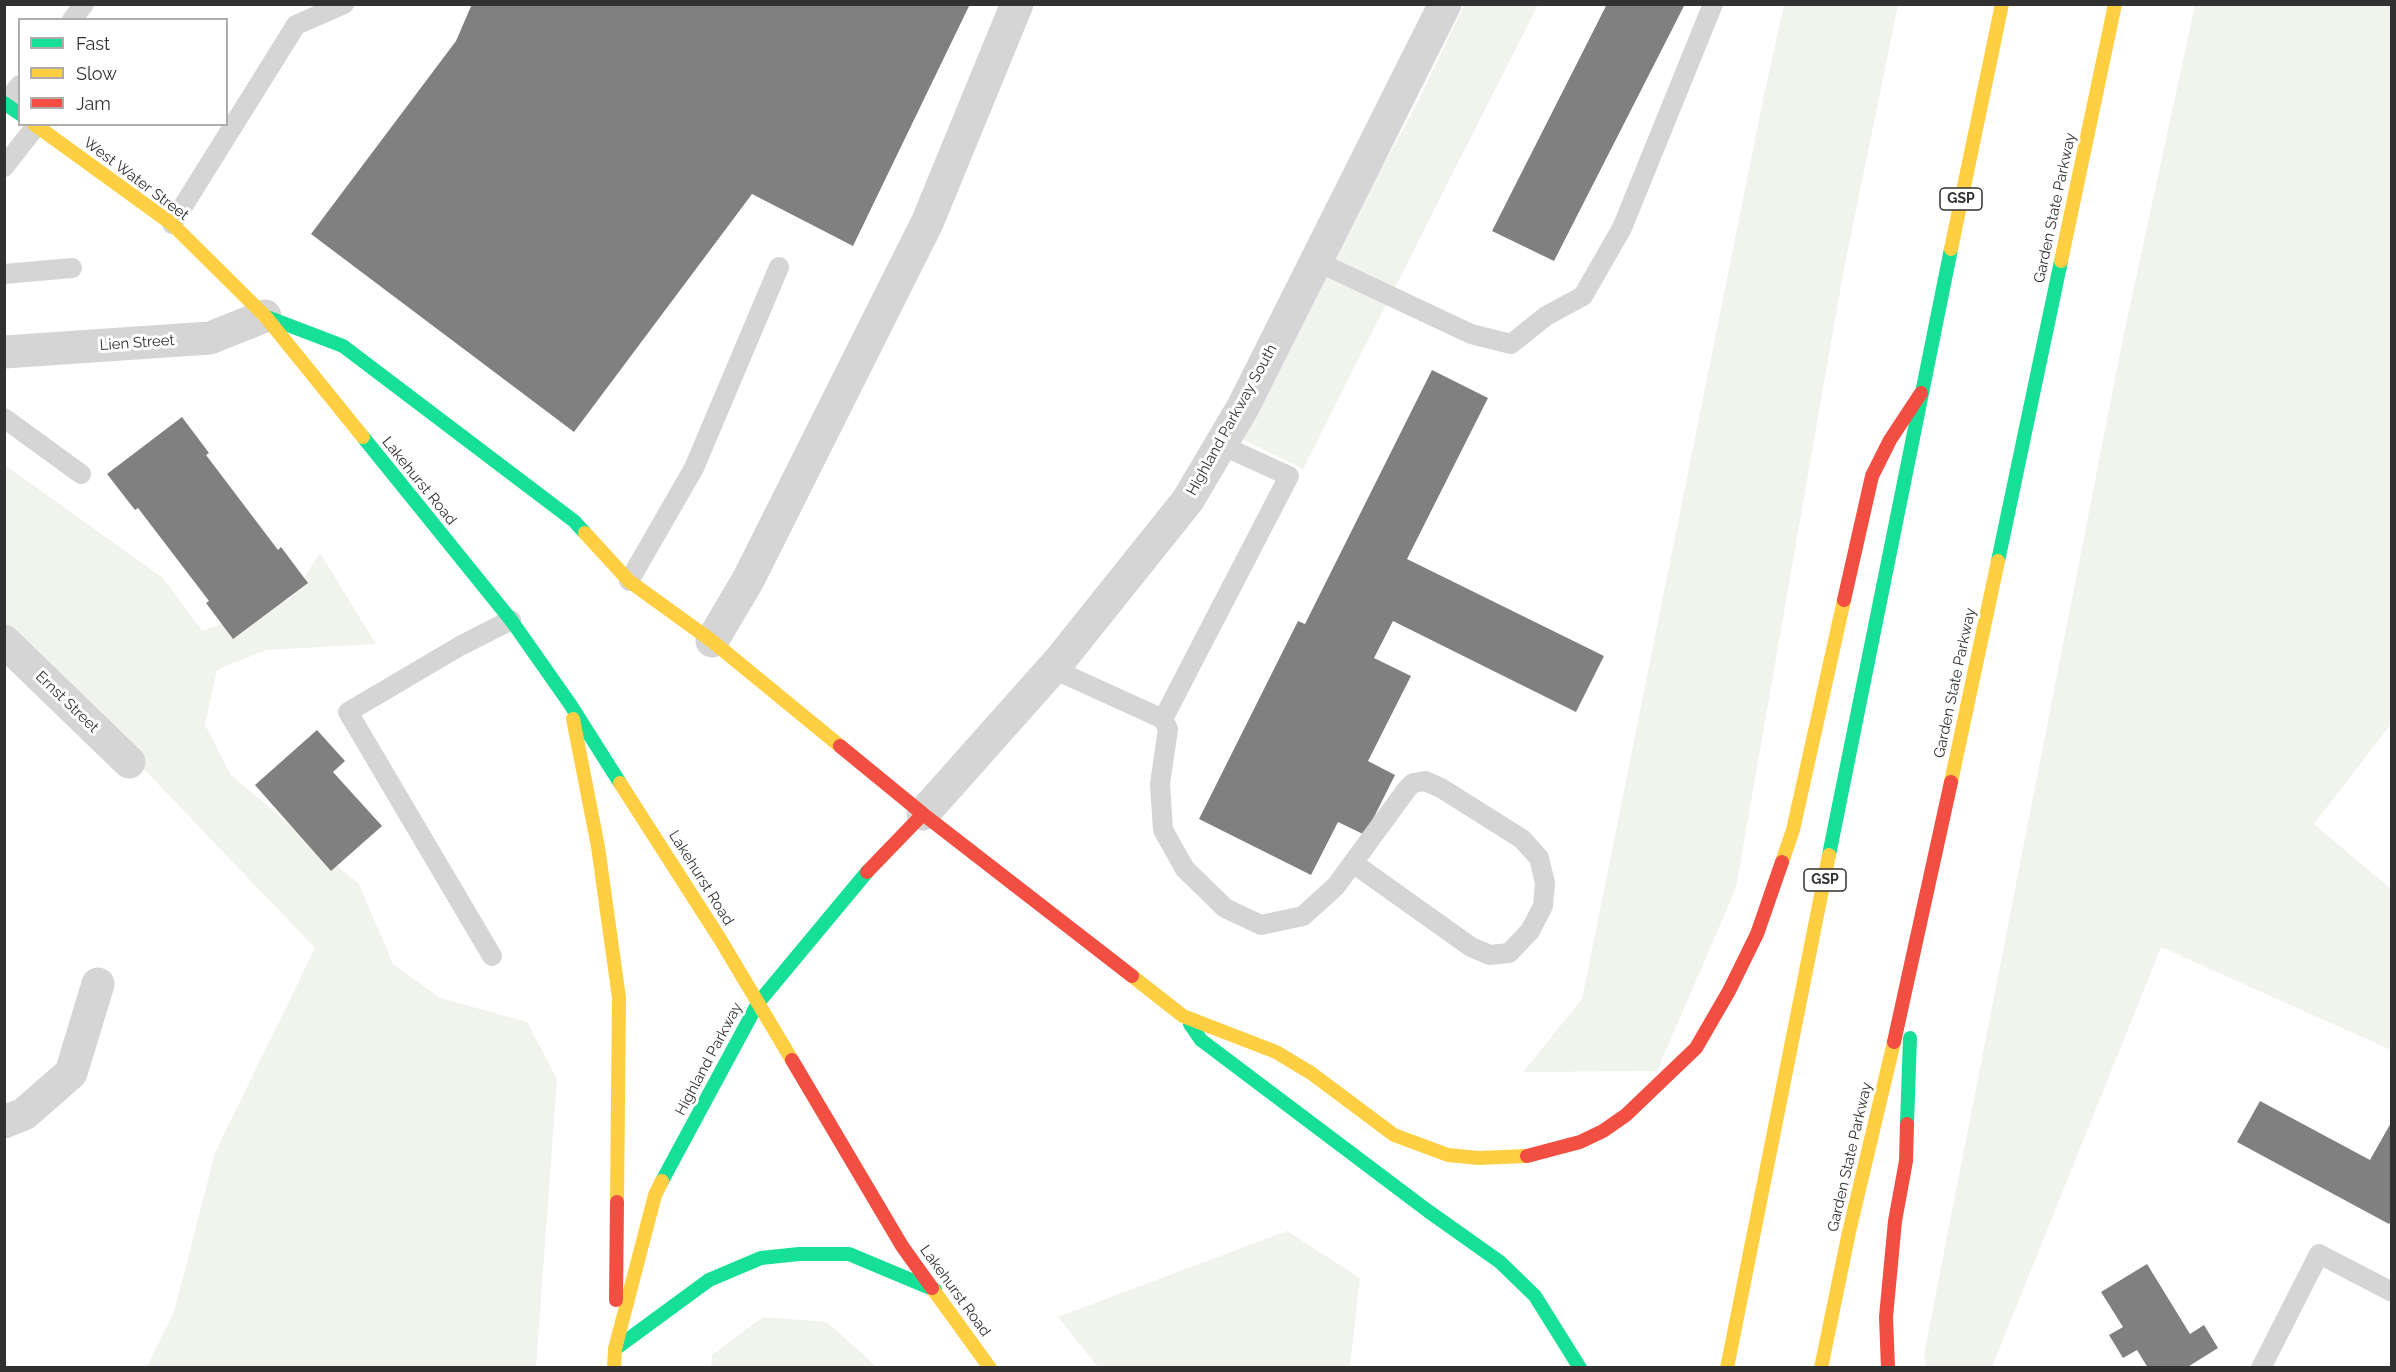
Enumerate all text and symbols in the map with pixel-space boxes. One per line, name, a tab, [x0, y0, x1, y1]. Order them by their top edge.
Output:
legend	[18, 18, 228, 126]
text: Fast	[76, 33, 110, 54]
text: Slow	[76, 63, 117, 84]
text: Jam	[76, 93, 111, 114]
street label: Garden State Parkway	[2030, 131, 2080, 285]
street label: West Water Street	[80, 134, 192, 224]
road number: GSP	[1940, 188, 1982, 210]
street label: Lien Street	[99, 331, 175, 355]
street label: Highland Parkway South	[1183, 341, 1281, 499]
street label: Lakehurst Road	[378, 433, 460, 529]
street label: Garden State Parkway	[1930, 606, 1980, 760]
street label: Ernst Street	[32, 667, 102, 737]
street label: Lakehurst Road	[665, 827, 737, 929]
road number: GSP	[1804, 869, 1846, 891]
street label: Highland Parkway	[672, 999, 746, 1119]
street label: Garden State Parkway	[1824, 1080, 1876, 1234]
street label: Lakehurst Road	[916, 1242, 994, 1340]

